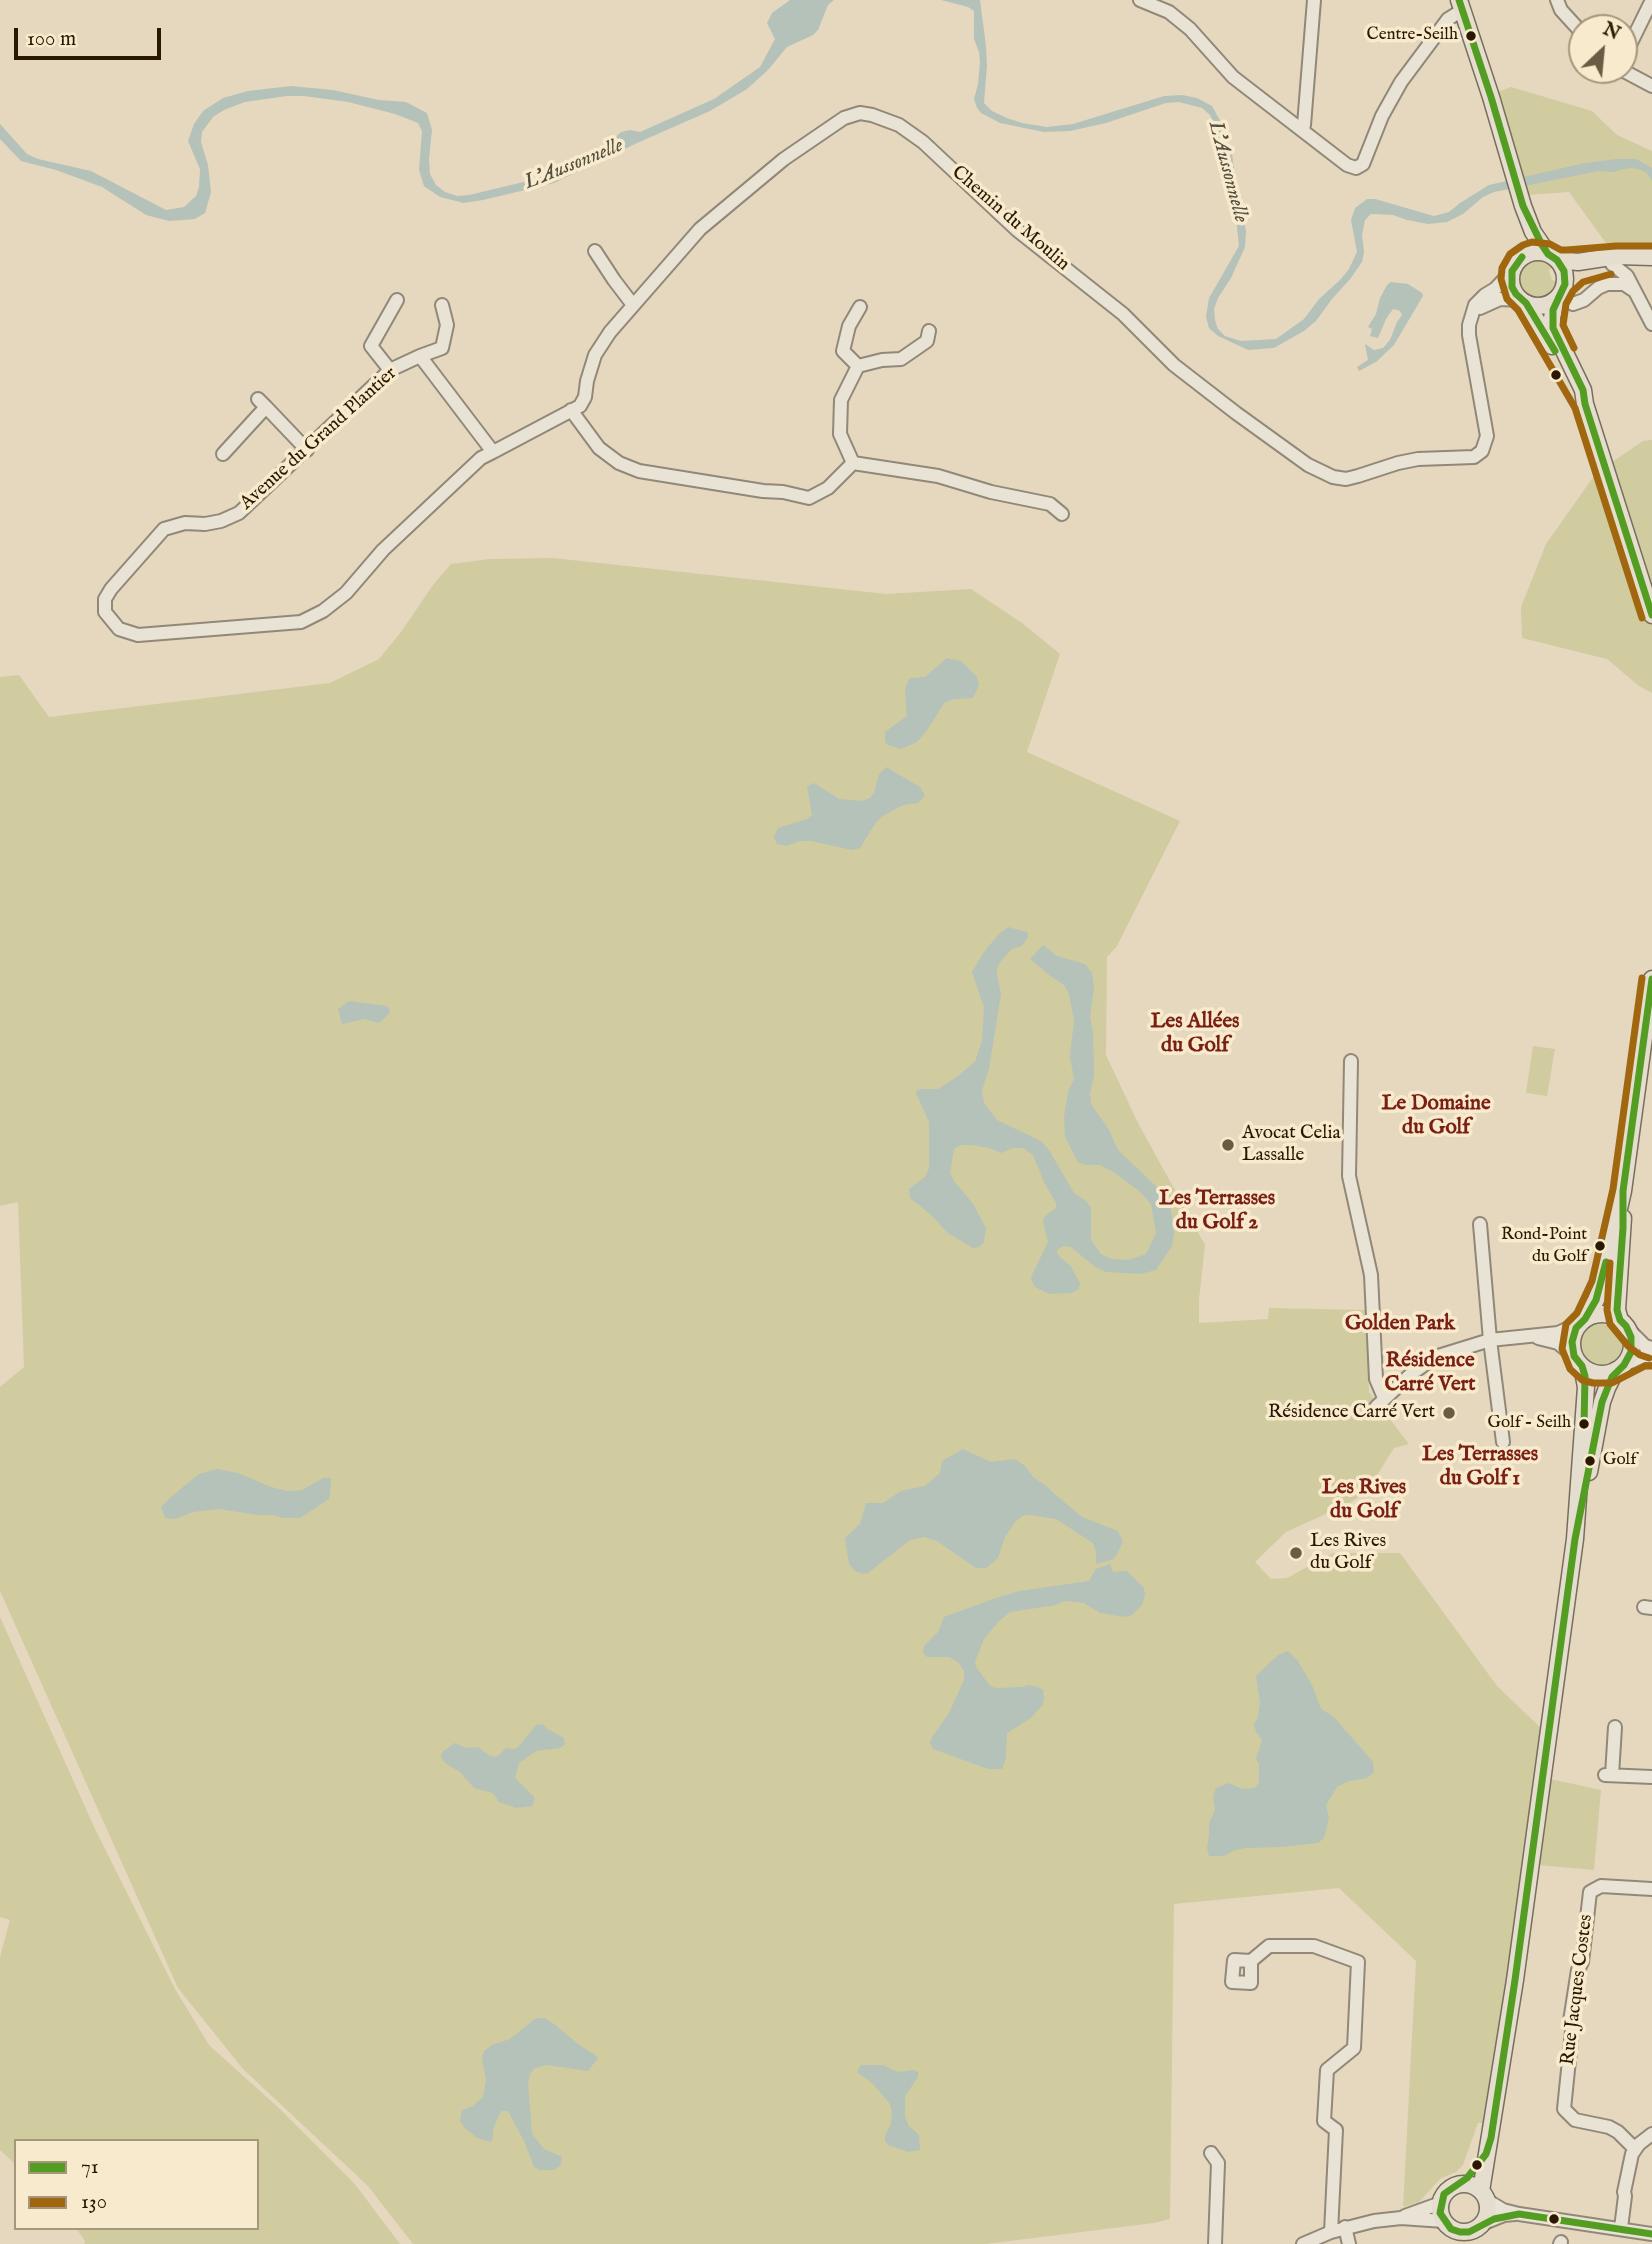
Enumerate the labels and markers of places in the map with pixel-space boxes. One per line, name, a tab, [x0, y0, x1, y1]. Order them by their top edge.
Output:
place label: Centre-Seilh	[1366, 26, 1458, 46]
marker: Centre-Seilh	[1464, 29, 1478, 43]
unlabelled marker	[1549, 368, 1563, 382]
place label: Avocat Celia Lassalle	[1242, 1123, 1341, 1167]
marker: Avocat Celia Lassalle	[1220, 1137, 1236, 1153]
place label: Rond-Point du Golf	[1501, 1226, 1587, 1266]
marker: Rond-Point du Golf	[1593, 1239, 1607, 1253]
place label: Résidence Carré Vert	[1268, 1402, 1435, 1424]
marker: Résidence Carré Vert	[1441, 1405, 1457, 1421]
place label: Golf - Seilh	[1487, 1414, 1571, 1434]
marker: Golf - Seilh	[1577, 1417, 1591, 1431]
place label: Golf	[1603, 1451, 1636, 1471]
marker: Golf	[1583, 1454, 1597, 1468]
place label: Les Rives du Golf	[1310, 1531, 1386, 1575]
marker: Les Rives du Golf	[1288, 1545, 1304, 1561]
unlabelled marker	[1470, 2158, 1484, 2172]
unlabelled marker	[1547, 2212, 1561, 2226]

